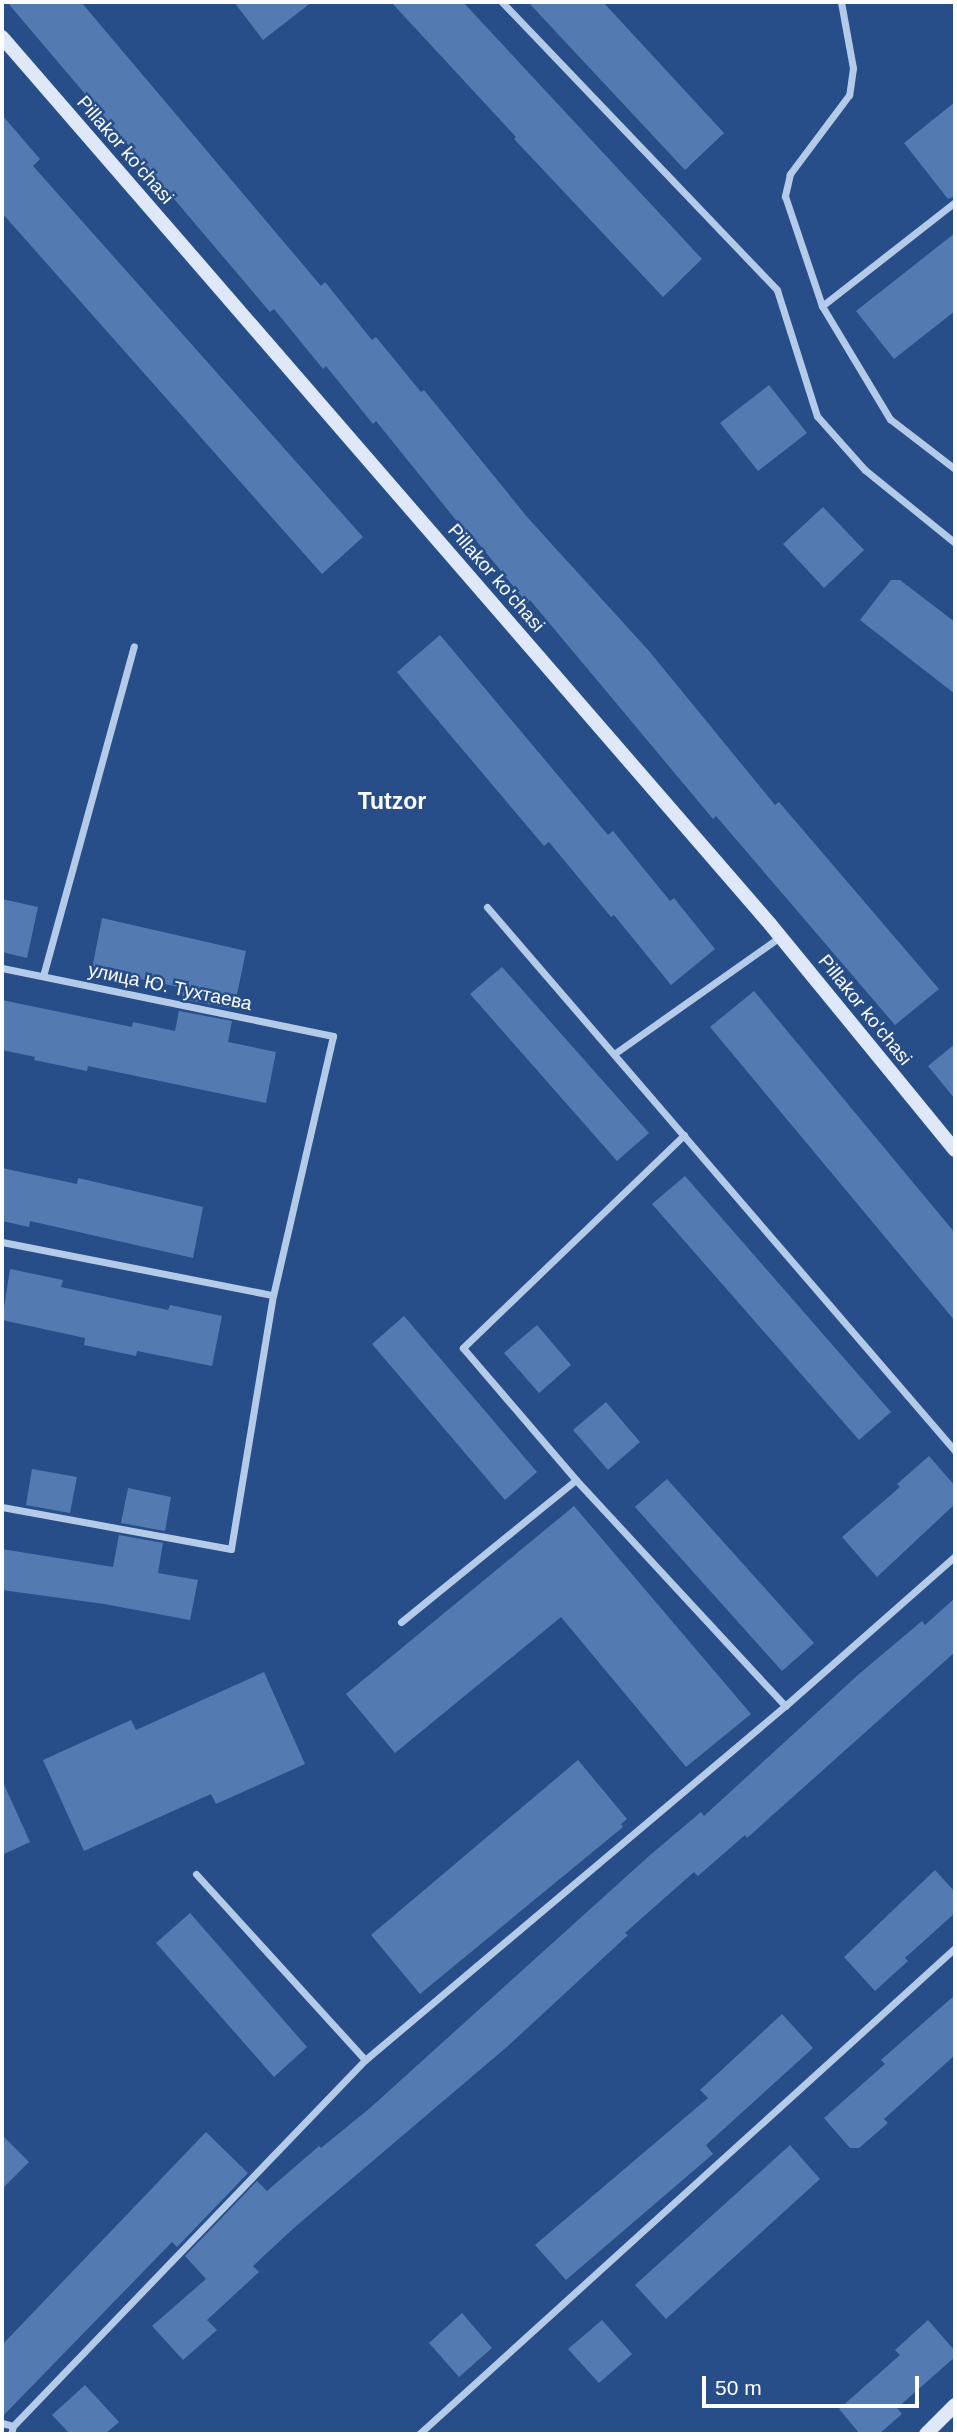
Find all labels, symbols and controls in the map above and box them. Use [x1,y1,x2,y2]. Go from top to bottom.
street label: Pillakor ko'chasi [72,91,178,209]
street label: Pillakor ko'chasi [443,519,549,637]
district label: Tutzor [358,787,426,815]
street label: Pillakor ko'chasi [813,950,917,1070]
street label: улица Ю. Тухтаева [86,959,254,1015]
scale bar [705,2362,922,2406]
text: 50 m [715,2376,762,2399]

